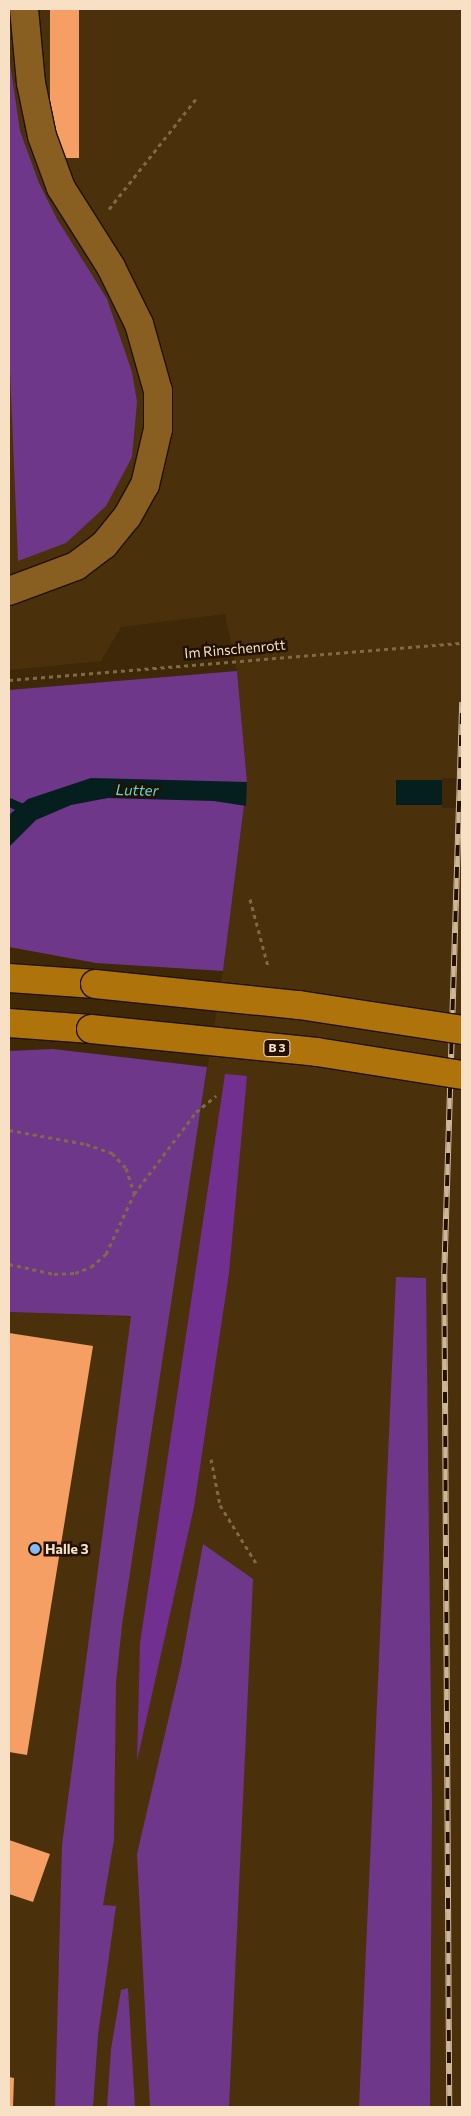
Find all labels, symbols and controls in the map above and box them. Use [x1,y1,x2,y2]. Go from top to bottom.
street label: Im Rinschenrott [184,636,286,662]
water label: Lutter [115,781,159,799]
road number: B 3 [263,1038,291,1058]
place label: Halle 3 [45,1541,89,1557]
marker: Halle 3 [29,1543,41,1555]

